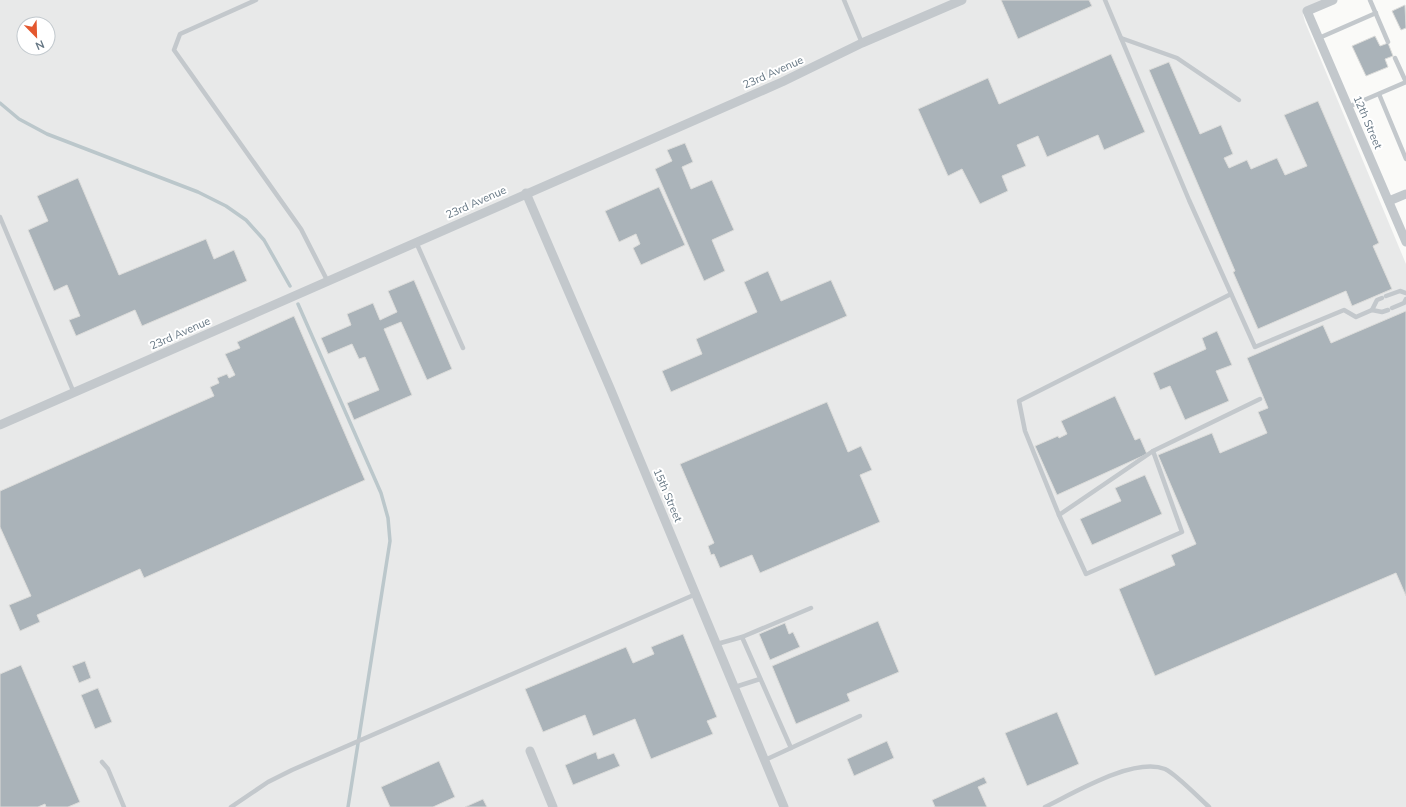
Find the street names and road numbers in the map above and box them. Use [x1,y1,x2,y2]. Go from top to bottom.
street label: 23rd Avenue [740,52,806,92]
street label: 12th Street [1350,93,1386,151]
street label: 23rd Avenue [443,182,509,222]
street label: 23rd Avenue [147,313,213,353]
street label: 15th Street [650,466,686,524]

